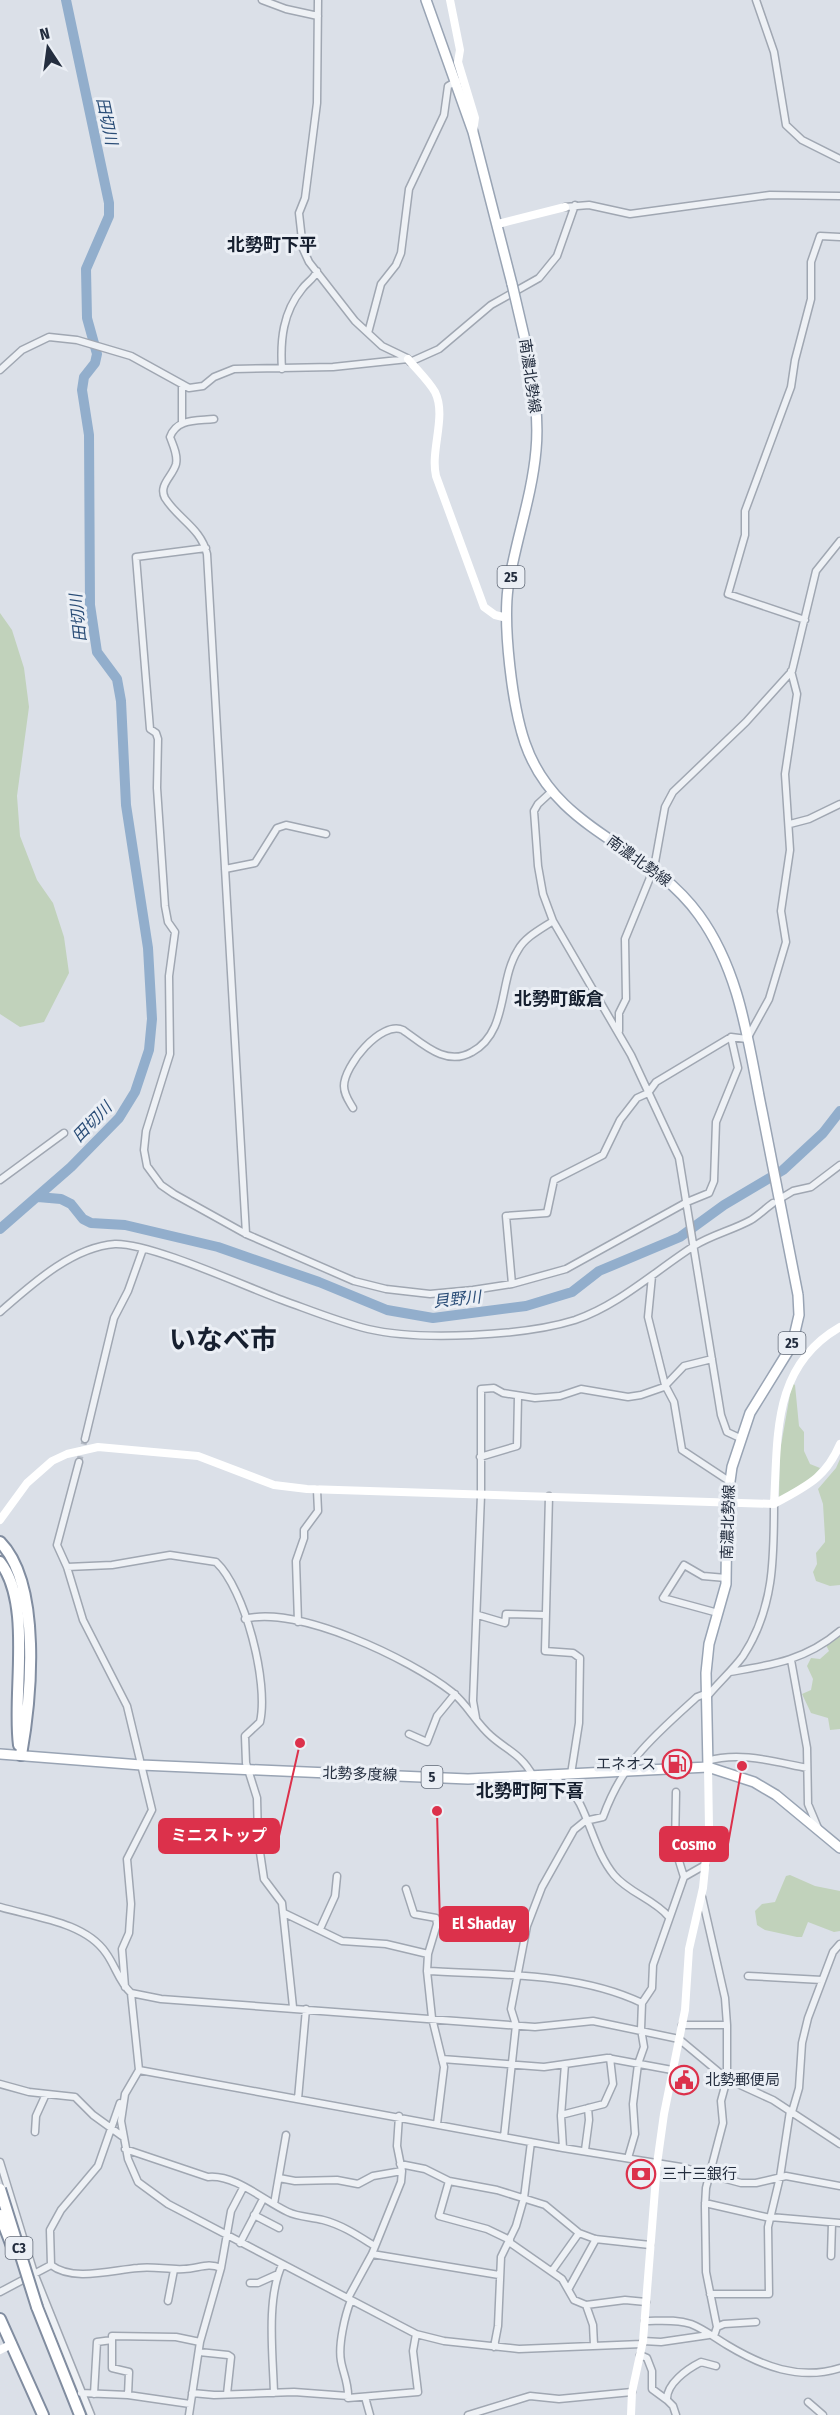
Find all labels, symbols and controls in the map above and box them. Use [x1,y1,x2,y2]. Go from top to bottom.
north arrow [18,18,78,78]
text: N [38,24,52,44]
water label: 田切川 [93,96,122,148]
district label: 北勢町下平 [227,234,317,256]
street label: 南濃北勢線 [516,338,544,414]
road number: 25 [498,566,524,588]
water label: 田切川 [66,591,90,643]
street label: 南濃北勢線 [603,832,675,890]
district label: 北勢町飯倉 [514,988,604,1010]
water label: 田切川 [68,1097,117,1146]
water label: 貝野川 [432,1287,484,1311]
district label: いなべ市 [169,1324,277,1356]
road number: 25 [778,1332,806,1354]
street label: 南濃北勢線 [718,1484,738,1560]
fuel station icon: エネオス [661,1748,693,1780]
place label: エネオス [596,1755,656,1773]
street label: 北勢多度線 [322,1764,398,1784]
road number: 5 [422,1766,442,1788]
district label: 北勢町阿下喜 [476,1780,584,1802]
callout: ミニストップ [159,1819,279,1853]
text: ミニストップ [171,1826,267,1845]
callout: Cosmo [660,1827,728,1861]
text: Cosmo [672,1835,717,1854]
callout: El Shaday [440,1907,528,1941]
text: El Shaday [452,1914,516,1933]
public building icon: 北勢郵便局 [668,2064,700,2096]
place label: 北勢郵便局 [705,2071,780,2089]
bank icon: 三十三銀行 [625,2158,657,2190]
place label: 三十三銀行 [662,2165,737,2183]
road number: C3 [5,2237,32,2259]

